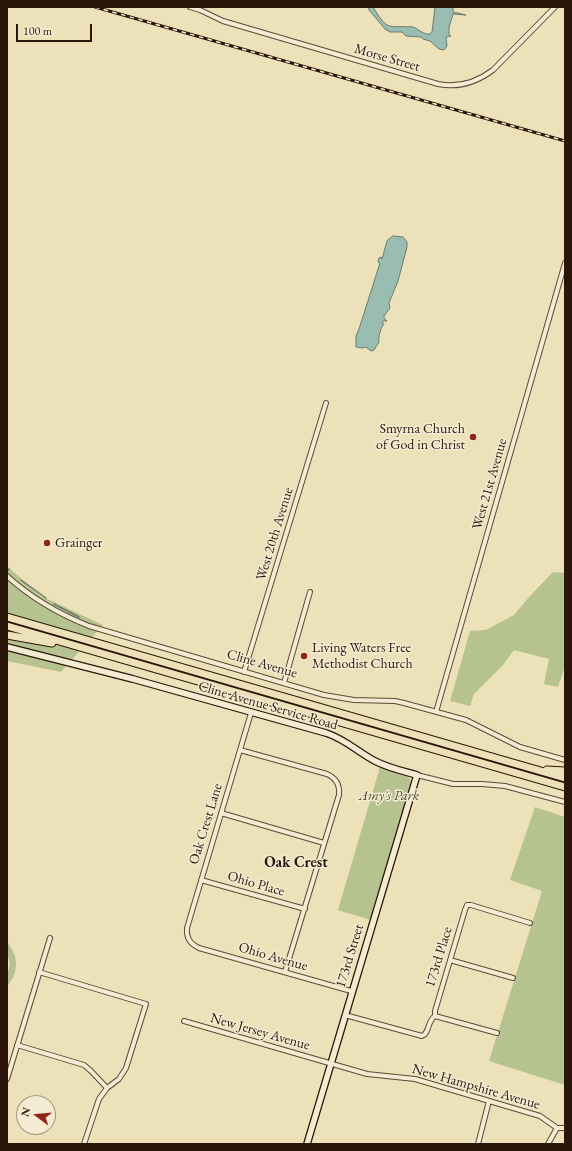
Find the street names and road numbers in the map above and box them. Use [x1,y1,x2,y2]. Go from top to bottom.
street label: Morse Street [352,41,422,75]
street label: West 21st Avenue [469,437,511,531]
street label: West 20th Avenue [253,485,297,583]
street label: Cline Avenue [225,646,299,682]
street label: Cline Avenue Service Road [196,678,340,734]
street label: Oak Crest Lane [186,781,226,867]
street label: Ohio Place [226,868,286,900]
street label: 173rd Street [332,922,368,990]
street label: 173rd Place [422,925,456,989]
street label: Ohio Avenue [236,939,310,975]
street label: New Jersey Avenue [208,1010,312,1054]
street label: New Hampshire Avenue [410,1061,542,1113]

